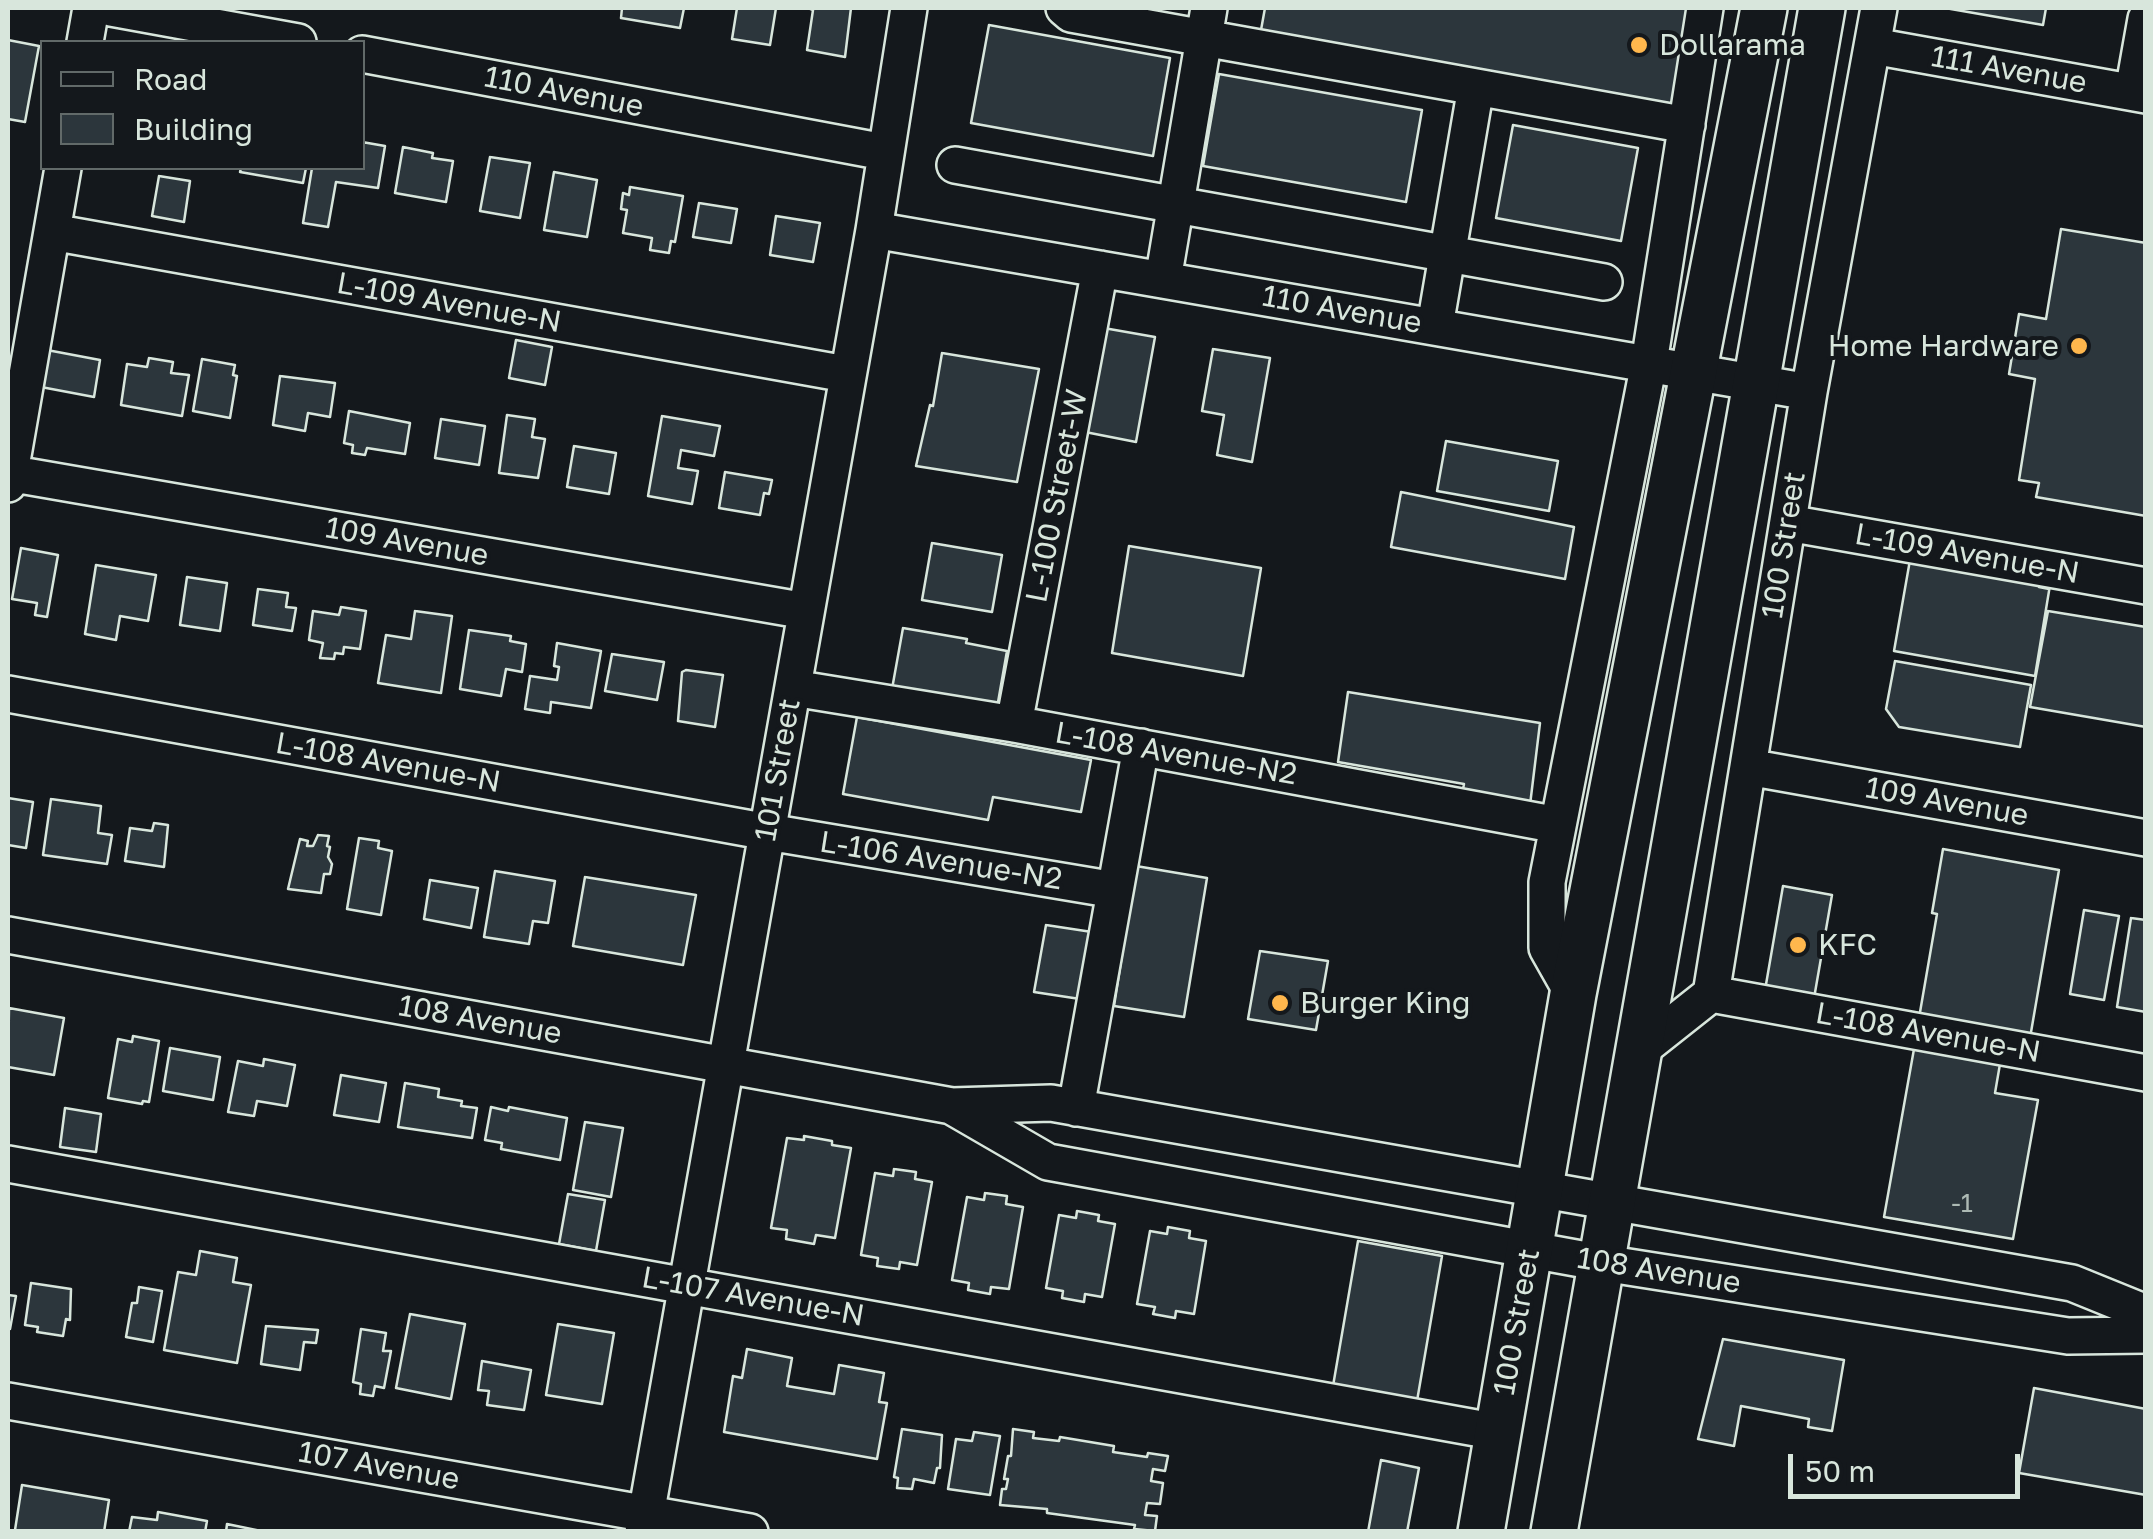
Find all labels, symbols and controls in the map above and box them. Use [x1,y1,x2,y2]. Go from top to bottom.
place label: Dollarama [1659,27,1806,63]
marker: Dollarama [1628,34,1650,56]
street label: 111 Avenue [1929,39,2089,101]
legend [40,40,365,170]
street label: 110 Avenue [481,59,647,125]
text: Road [134,61,208,97]
text: Building [134,111,253,147]
street label: L-109 Avenue-N [334,266,564,340]
street label: 110 Avenue [1260,278,1424,342]
place label: Home Hardware [1828,328,2059,364]
marker: Home Hardware [2068,335,2090,357]
street label: L-100 Street-W [1019,386,1095,606]
street label: 100 Street [1755,469,1813,621]
street label: 109 Avenue [323,510,491,574]
street label: L-109 Avenue-N [1852,517,2082,591]
street label: 101 Street [748,696,808,844]
street label: L-108 Avenue-N2 [1052,715,1300,793]
street label: L-108 Avenue-N [273,726,503,800]
street label: 109 Avenue [1863,770,2031,834]
street label: L-106 Avenue-N2 [817,824,1065,898]
place label: KFC [1818,927,1877,963]
marker: KFC [1787,934,1809,956]
place label: Burger King [1300,985,1470,1021]
street label: 108 Avenue [396,988,564,1052]
marker: Burger King [1269,992,1291,1014]
street label: L-108 Avenue-N [1813,996,2043,1070]
house number: -1 [1951,1189,1973,1219]
street label: 108 Avenue [1575,1240,1743,1302]
street label: 100 Street [1486,1246,1548,1398]
street label: L-107 Avenue-N [639,1260,867,1334]
street label: 107 Avenue [296,1434,462,1498]
scale bar [1793,1434,2026,1496]
text: 50 m [1805,1453,1875,1489]

